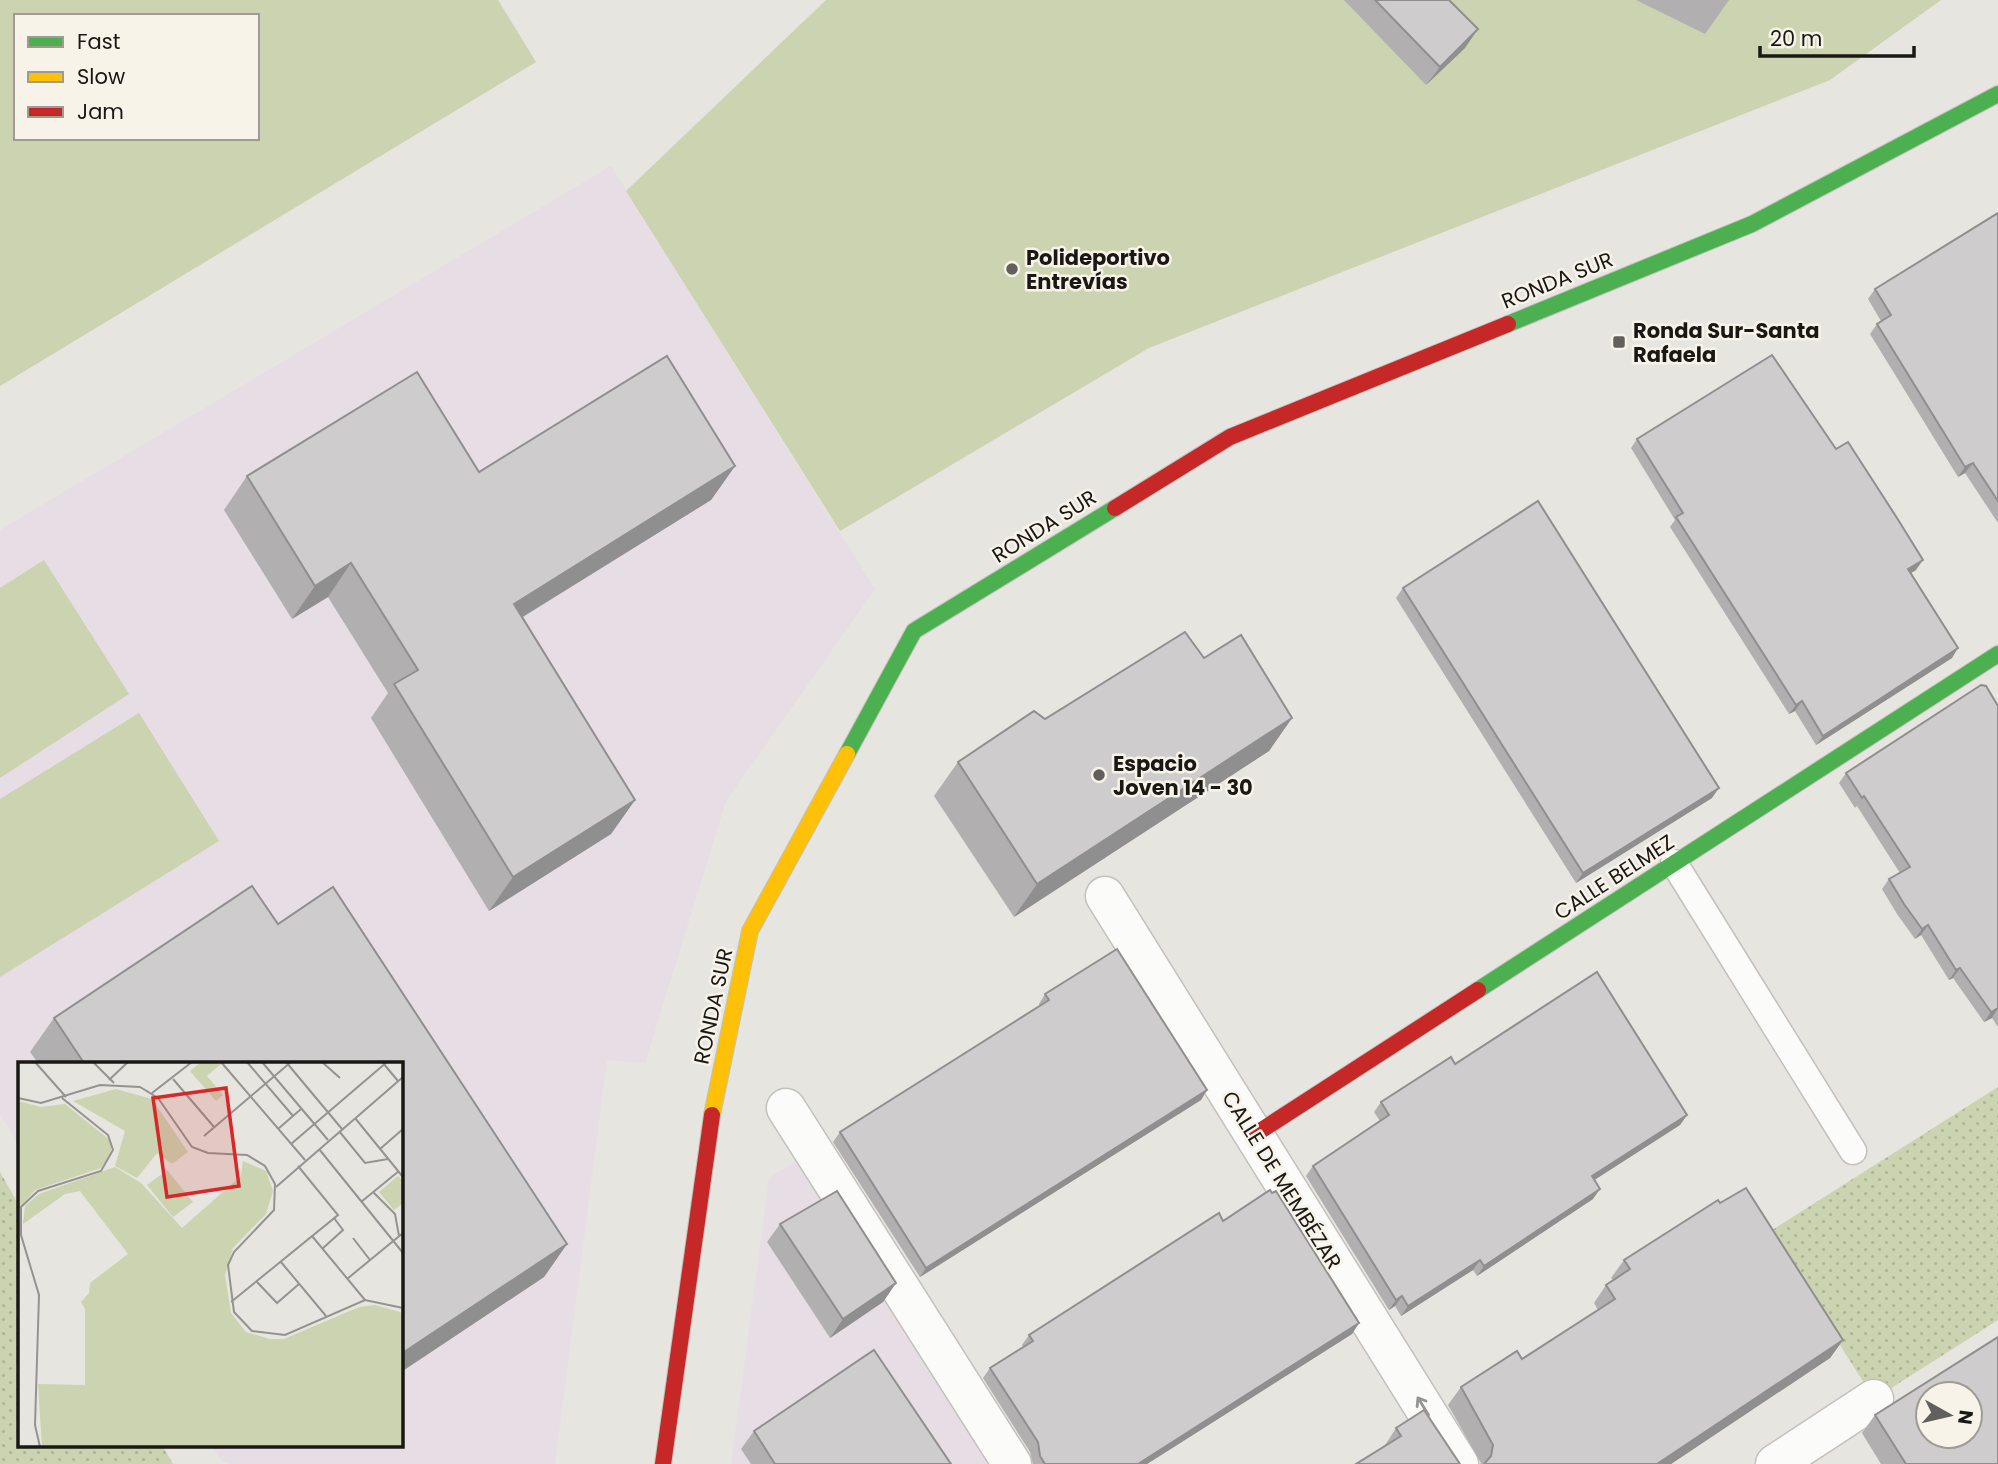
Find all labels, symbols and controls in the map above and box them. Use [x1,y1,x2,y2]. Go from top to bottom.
legend [14,14,259,140]
scale bar [1760,14,1914,58]
text: 20 m [1770,24,1823,53]
text: Fast [77,27,120,56]
text: Slow [77,62,125,91]
text: Jam [77,97,124,126]
place label: Polideportivo Entrevías [1026,243,1170,296]
street label: RONDA SUR [1497,244,1617,316]
marker: Polideportivo Entrevías [1004,261,1020,277]
place label: Ronda Sur-Santa Rafaela [1633,316,1820,369]
marker: Ronda Sur-Santa Rafaela [1611,334,1627,350]
street label: RONDA SUR [986,482,1102,570]
place label: Espacio Joven 14 - 30 [1113,749,1253,802]
marker: Espacio Joven 14 - 30 [1091,767,1107,783]
street label: CALLE BELMEZ [1548,827,1680,927]
street label: RONDA SUR [687,945,739,1067]
inset map [18,1062,402,1446]
street label: CALLE DE MEMBÉZAR [1215,1085,1349,1275]
north arrow [1914,1380,1984,1450]
one-way arrow [1416,1397,1431,1416]
text: N [1951,1408,1980,1426]

